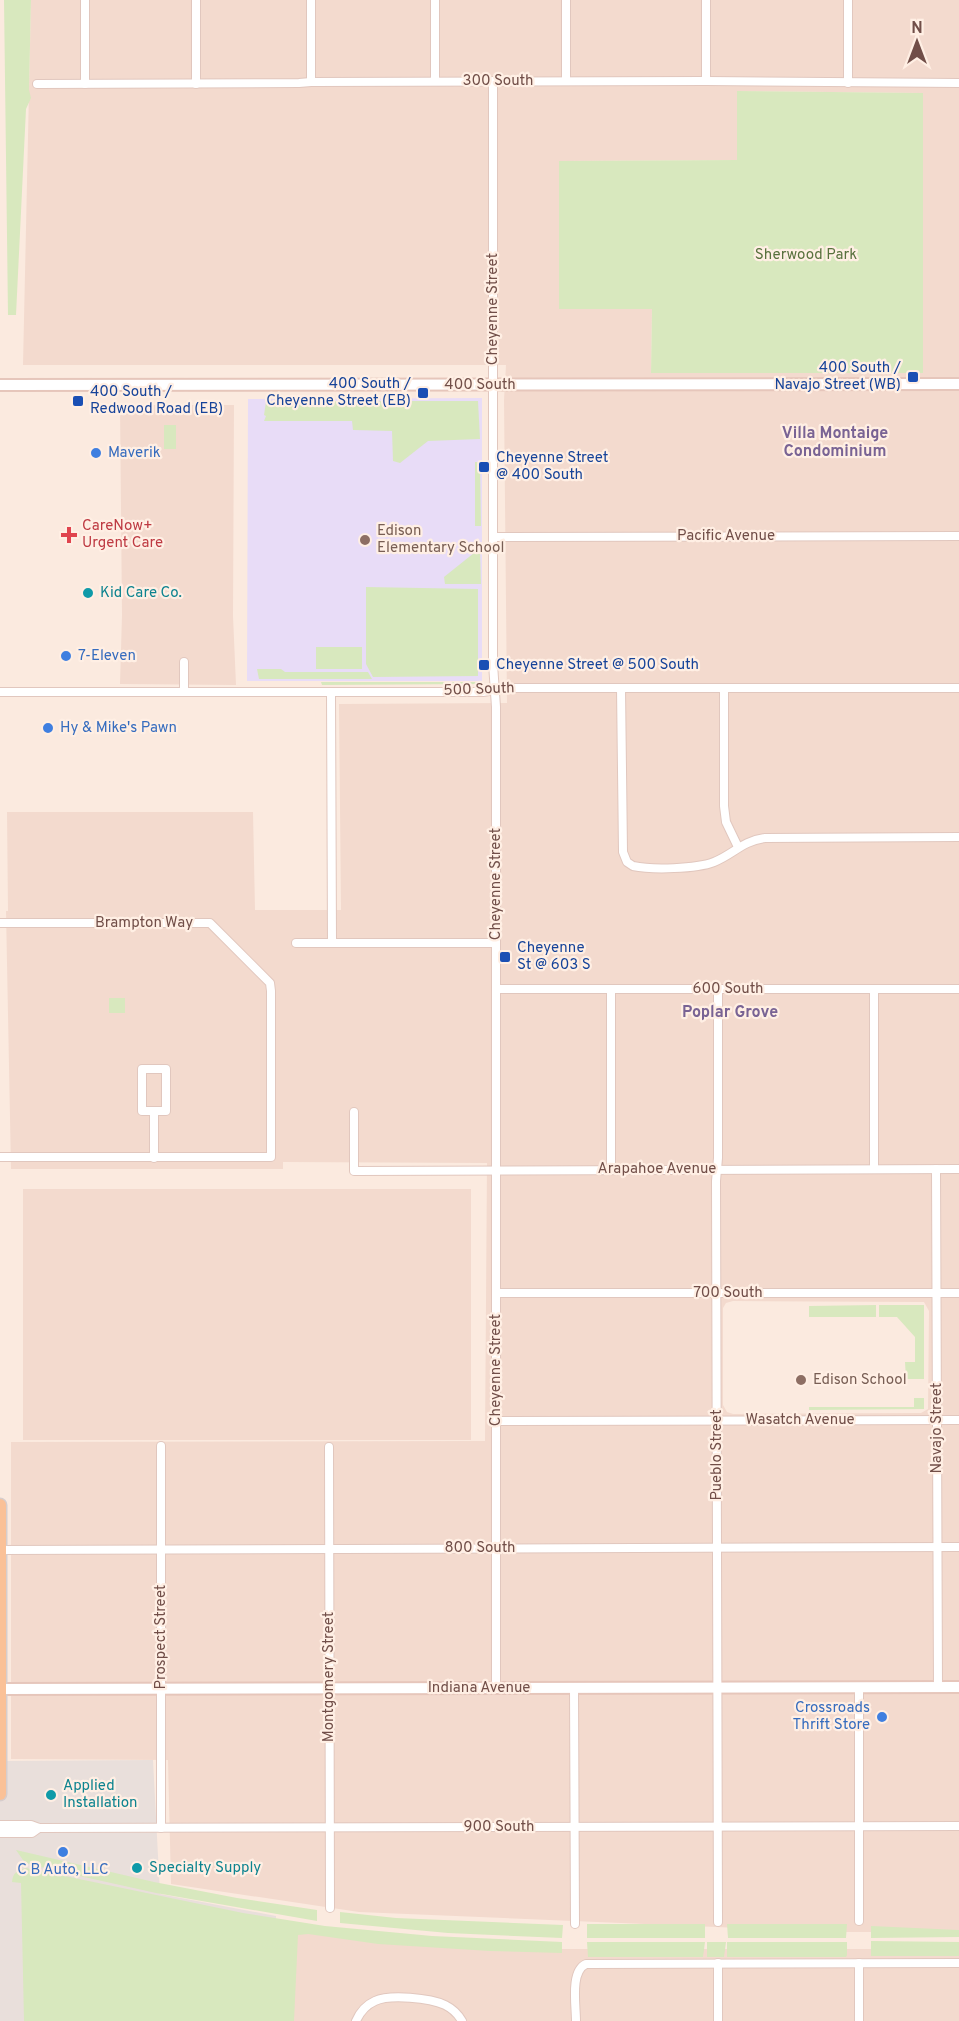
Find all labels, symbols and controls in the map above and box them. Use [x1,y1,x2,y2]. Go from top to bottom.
north arrow [887,12,947,72]
text: N [911,19,923,39]
street label: 300 South [463,72,533,91]
park label: Sherwood Park [755,246,857,265]
street label: Cheyenne Street [484,253,503,365]
place label: 400 South / Navajo Street (WB) [775,359,902,395]
marker: 400 South / Navajo Street (WB) [906,370,920,384]
place label: 400 South / Cheyenne Street (EB) [266,375,412,411]
street label: 400 South [444,376,516,395]
place label: 400 South / Redwood Road (EB) [90,383,223,419]
marker: 400 South / Cheyenne Street (EB) [416,386,430,400]
marker: 400 South / Redwood Road (EB) [71,394,85,408]
district label: Villa Montaige Condominium [782,424,888,462]
place label: Maverik [108,444,161,463]
marker: Maverik [89,446,103,460]
place label: Cheyenne Street @ 400 South [496,449,608,485]
marker: Cheyenne Street @ 400 South [477,460,491,474]
place label: CareNow+ Urgent Care [82,517,163,553]
place label: Edison Elementary School [377,522,504,558]
marker: CareNow+ Urgent Care [60,526,78,544]
street label: Pacific Avenue [677,527,775,546]
marker: Edison Elementary School [358,533,372,547]
place label: Kid Care Co. [100,584,182,603]
marker: Kid Care Co. [81,586,95,600]
place label: 7-Eleven [78,647,136,666]
marker: 7-Eleven [59,649,73,663]
place label: Cheyenne Street @ 500 South [496,656,699,675]
marker: Cheyenne Street @ 500 South [477,658,491,672]
street label: 500 South [443,679,515,701]
place label: Hy & Mike's Pawn [60,719,177,738]
marker: Hy & Mike's Pawn [41,721,55,735]
street label: Cheyenne Street [487,828,506,940]
street label: Brampton Way [95,914,193,933]
place label: Cheyenne St @ 603 S [517,939,591,975]
marker: Cheyenne St @ 603 S [498,950,512,964]
street label: 600 South [693,980,763,999]
district label: Poplar Grove [682,1003,778,1023]
street label: Arapahoe Avenue [598,1160,716,1179]
street label: 700 South [693,1284,763,1303]
street label: Cheyenne Street [487,1314,506,1426]
place label: Edison School [813,1371,907,1390]
marker: Edison School [794,1373,808,1387]
street label: Navajo Street [928,1383,947,1473]
street label: Pueblo Street [708,1409,727,1501]
street label: Wasatch Avenue [745,1411,855,1430]
street label: 800 South [444,1539,516,1558]
street label: Prospect Street [152,1584,171,1690]
street label: Montgomery Street [320,1612,339,1742]
street label: Indiana Avenue [428,1679,530,1698]
place label: Crossroads Thrift Store [793,1699,870,1735]
marker: Crossroads Thrift Store [875,1710,889,1724]
place label: Applied Installation [63,1777,137,1813]
marker: Applied Installation [44,1788,58,1802]
street label: 900 South [464,1818,534,1837]
marker: C B Auto, LLC [56,1845,70,1859]
place label: Specialty Supply [149,1859,261,1878]
place label: C B Auto, LLC [17,1861,109,1880]
marker: Specialty Supply [130,1861,144,1875]

